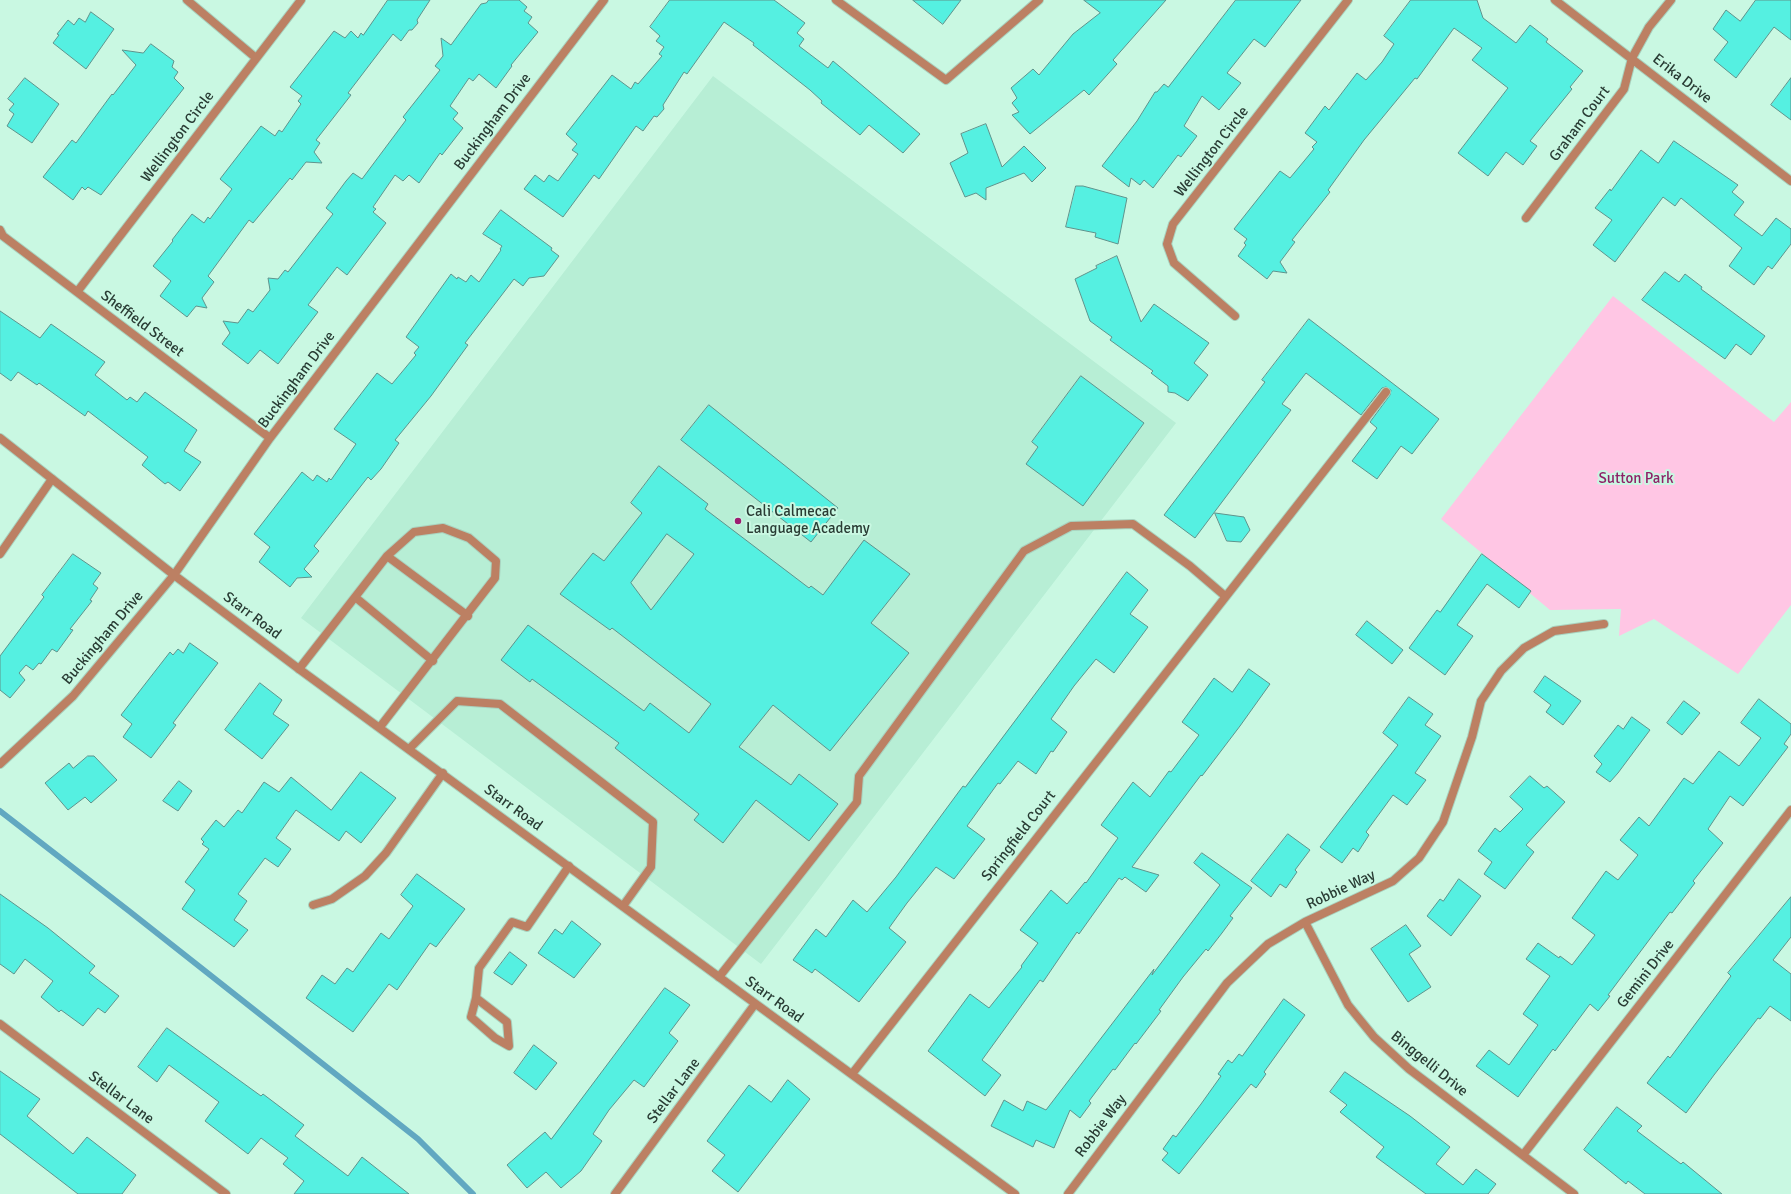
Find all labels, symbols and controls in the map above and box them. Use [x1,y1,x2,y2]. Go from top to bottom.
street label: Erika Drive [1649,50,1715,108]
street label: Buckingham Drive [451,70,535,174]
street label: Graham Court [1546,83,1614,165]
street label: Wellington Circle [138,88,218,186]
street label: Wellington Circle [1171,103,1253,201]
street label: Sheffield Street [97,287,187,361]
street label: Buckingham Drive [255,328,339,432]
park label: Sutton Park [1598,470,1674,488]
place label: Cali Calmecac Language Academy [746,503,870,538]
marker: Cali Calmecac Language Academy [733,516,743,526]
street label: Buckingham Drive [59,588,147,688]
street label: Starr Road [220,588,284,644]
street label: Starr Road [480,781,546,835]
street label: Springfield Court [978,787,1060,885]
street label: Robbie Way [1304,866,1378,914]
street label: Gemini Drive [1614,936,1678,1012]
street label: Starr Road [741,973,807,1027]
street label: Binggelli Drive [1387,1027,1471,1101]
street label: Stellar Lane [644,1055,704,1127]
street label: Stellar Lane [85,1068,157,1128]
street label: Robbie Way [1072,1091,1130,1161]

